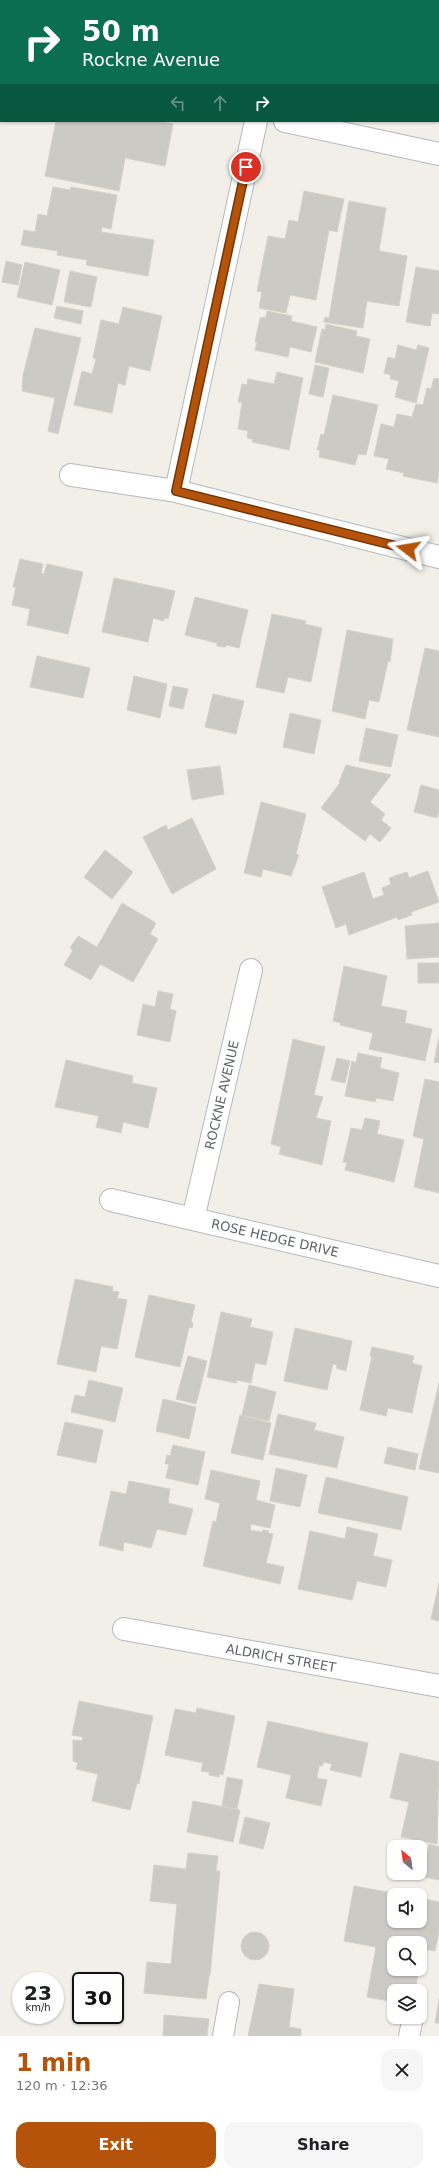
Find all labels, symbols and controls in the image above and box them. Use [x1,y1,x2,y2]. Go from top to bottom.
text: 50 m [82,15,160,48]
icon: right [16,16,68,68]
text: Rockne Avenue [82,49,220,70]
icon: left [167,92,189,114]
icon: ahead [209,92,231,114]
icon: right [251,92,273,114]
pin [229,150,263,184]
icon: arrive [235,156,257,178]
position arrow [387,528,429,570]
street label: ROCKNE AVENUE [202,1039,242,1151]
street label: ROSE HEDGE DRIVE [210,1216,340,1260]
street label: ALDRICH STREET [225,1641,337,1675]
north arrow [387,1840,427,1880]
map controls [387,1840,427,2024]
button: sound [387,1888,427,1928]
button: search [387,1936,427,1976]
speed limit sign: 30 [72,1972,124,2024]
text: 23 [24,1981,52,2005]
button: layers [387,1984,427,2024]
text: km/h [25,2002,51,2013]
text: 1 min [16,2049,91,2077]
button: close [381,2049,423,2091]
text: 120 m · 12:36 [16,2078,107,2093]
button: Exit [16,2122,216,2168]
button: Share [224,2122,423,2168]

